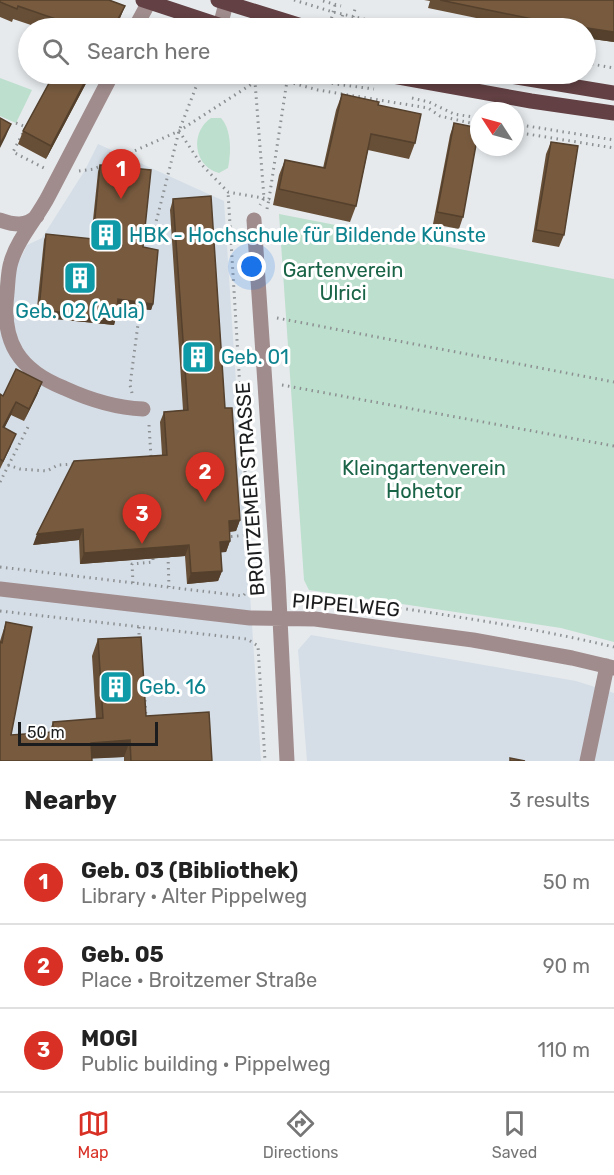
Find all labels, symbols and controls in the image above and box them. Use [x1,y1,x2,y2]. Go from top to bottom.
search box [18,18,596,84]
icon: search [39,35,72,68]
text: Search here [87,38,210,65]
north arrow [470,102,524,156]
pin: 1 [102,150,140,199]
building icon: HBK - Hochschule für Bildende Künste [88,217,124,253]
place label: HBK - Hochschule für Bildende Künste [129,223,486,247]
your location [237,252,266,281]
park label: Gartenverein Ulrici [283,258,403,305]
building icon: Geb. 02 (Aula) [62,260,98,296]
place label: Geb. 02 (Aula) [15,299,145,323]
building icon: Geb. 01 [180,339,216,375]
place label: Geb. 01 [221,345,289,369]
street label: BROITZEMER STRASSE [231,381,269,597]
pin: 2 [186,452,224,502]
park label: Kleingartenverein Hohetor [342,456,506,503]
pin: 3 [122,494,162,544]
street label: PIPPELWEG [291,588,401,622]
building icon: Geb. 16 [98,669,134,705]
place label: Geb. 16 [139,675,206,699]
scale bar [18,719,158,746]
text: 50 m [27,723,65,742]
text: Nearby [24,785,117,816]
text: 3 results [509,788,590,812]
text: Geb. 03 (Bibliothek) [81,857,298,884]
text: 1 [39,870,48,894]
text: 50 m [543,870,590,894]
text: Library · Alter Pippelweg [81,884,307,908]
text: Geb. 05 [81,941,164,968]
text: 2 [37,954,50,978]
text: 90 m [543,954,590,978]
text: Place · Broitzemer Straße [81,968,317,992]
text: MOGI [81,1025,138,1052]
text: 3 [37,1038,50,1062]
text: 110 m [538,1038,590,1062]
text: Public building · Pippelweg [81,1052,331,1076]
tab: Map [77,1107,110,1162]
tab: Directions [263,1107,339,1162]
tab: Saved [492,1107,537,1162]

